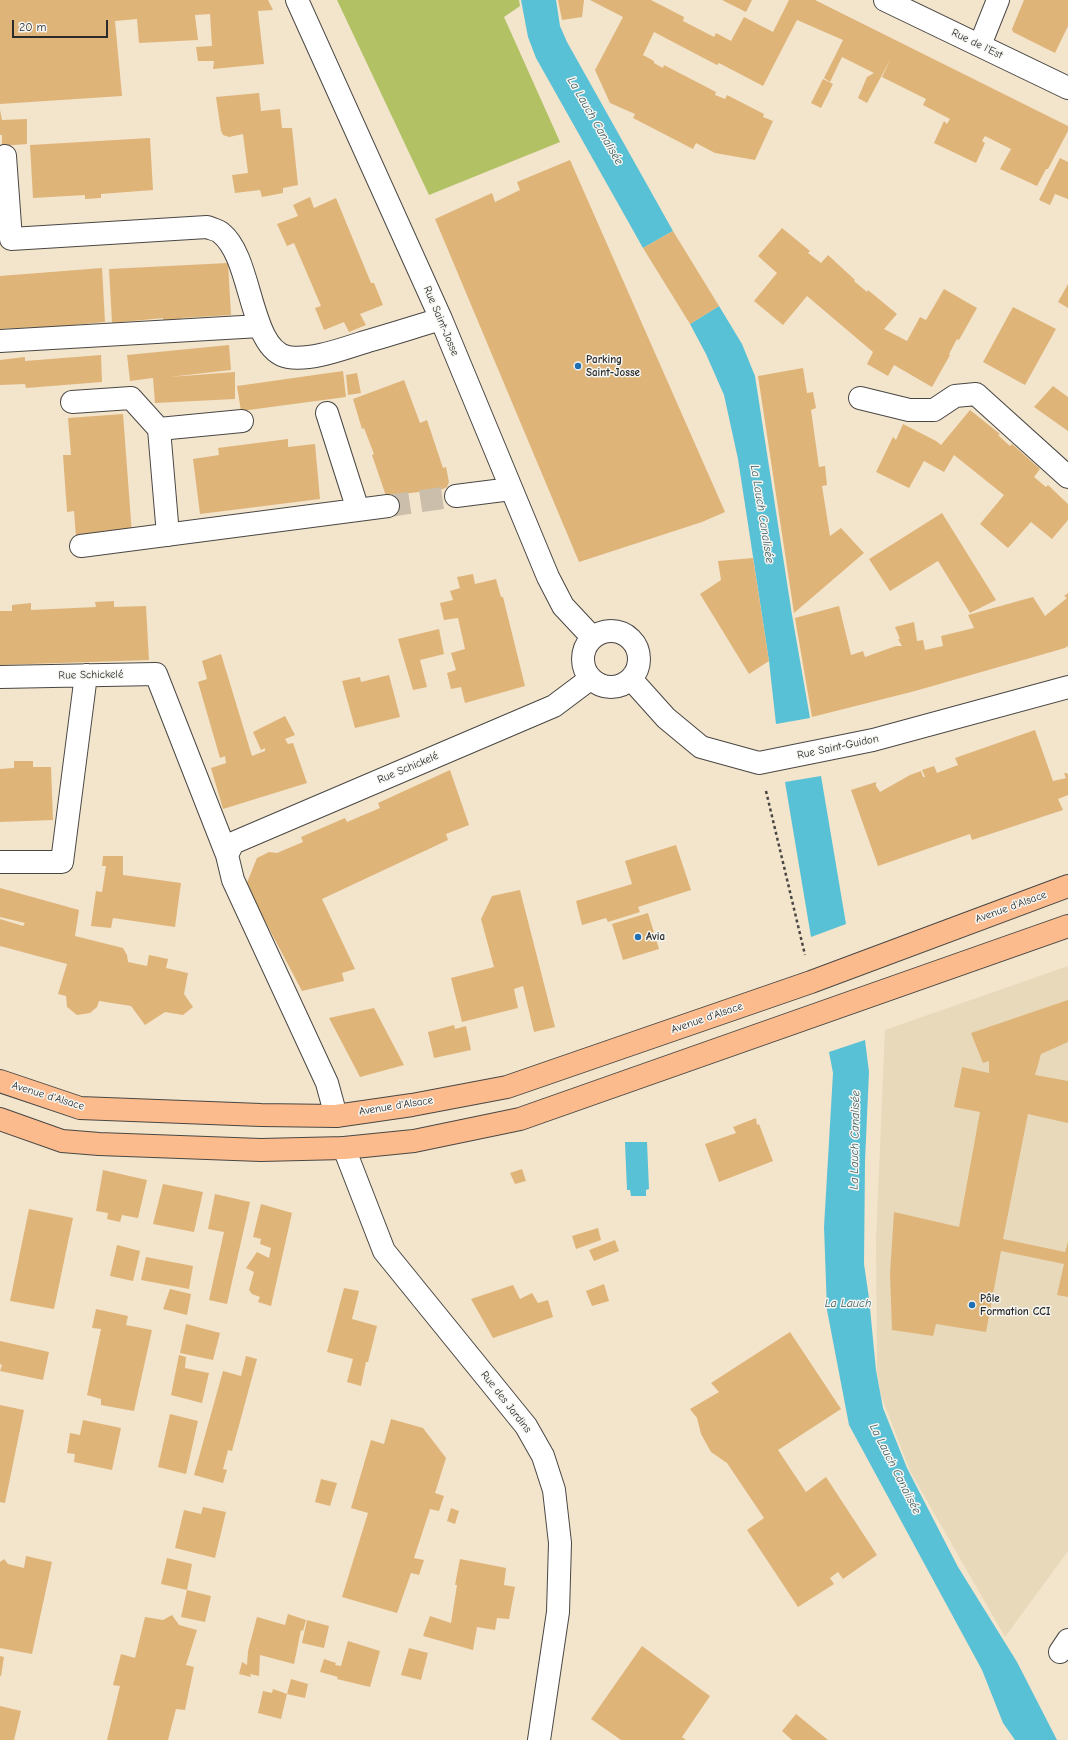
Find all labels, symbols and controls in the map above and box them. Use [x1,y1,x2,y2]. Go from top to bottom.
scale bar [14,12,110,38]
text: 20 m [19,20,47,34]
street label: Rue de l'Est [949,26,1005,62]
water label: La Lauch Canalisée [564,74,626,168]
street label: Rue Saint-Josse [420,284,462,358]
place label: Parking Saint-Josse [586,353,640,379]
marker: Parking Saint-Josse [573,361,583,371]
water label: La Lauch Canalisée [747,464,777,564]
street label: Rue Schickelé [58,668,124,682]
street label: Rue Saint-Guidon [796,732,880,762]
street label: Rue Schickelé [376,749,440,787]
street label: Avenue d'Alsace [974,888,1048,926]
place label: Avia [646,930,665,944]
marker: Avia [633,932,643,942]
street label: Avenue d'Alsace [669,1000,745,1036]
street label: Avenue d'Alsace [10,1079,86,1113]
water label: La Lauch Canalisée [847,1090,863,1190]
street label: Avenue d'Alsace [358,1094,434,1118]
place label: Pôle Formation CCI [980,1292,1050,1318]
water label: La Lauch [825,1297,871,1311]
marker: Pôle Formation CCI [967,1300,977,1310]
street label: Rue des Jardins [478,1369,534,1435]
water label: La Lauch Canalisée [866,1421,924,1517]

